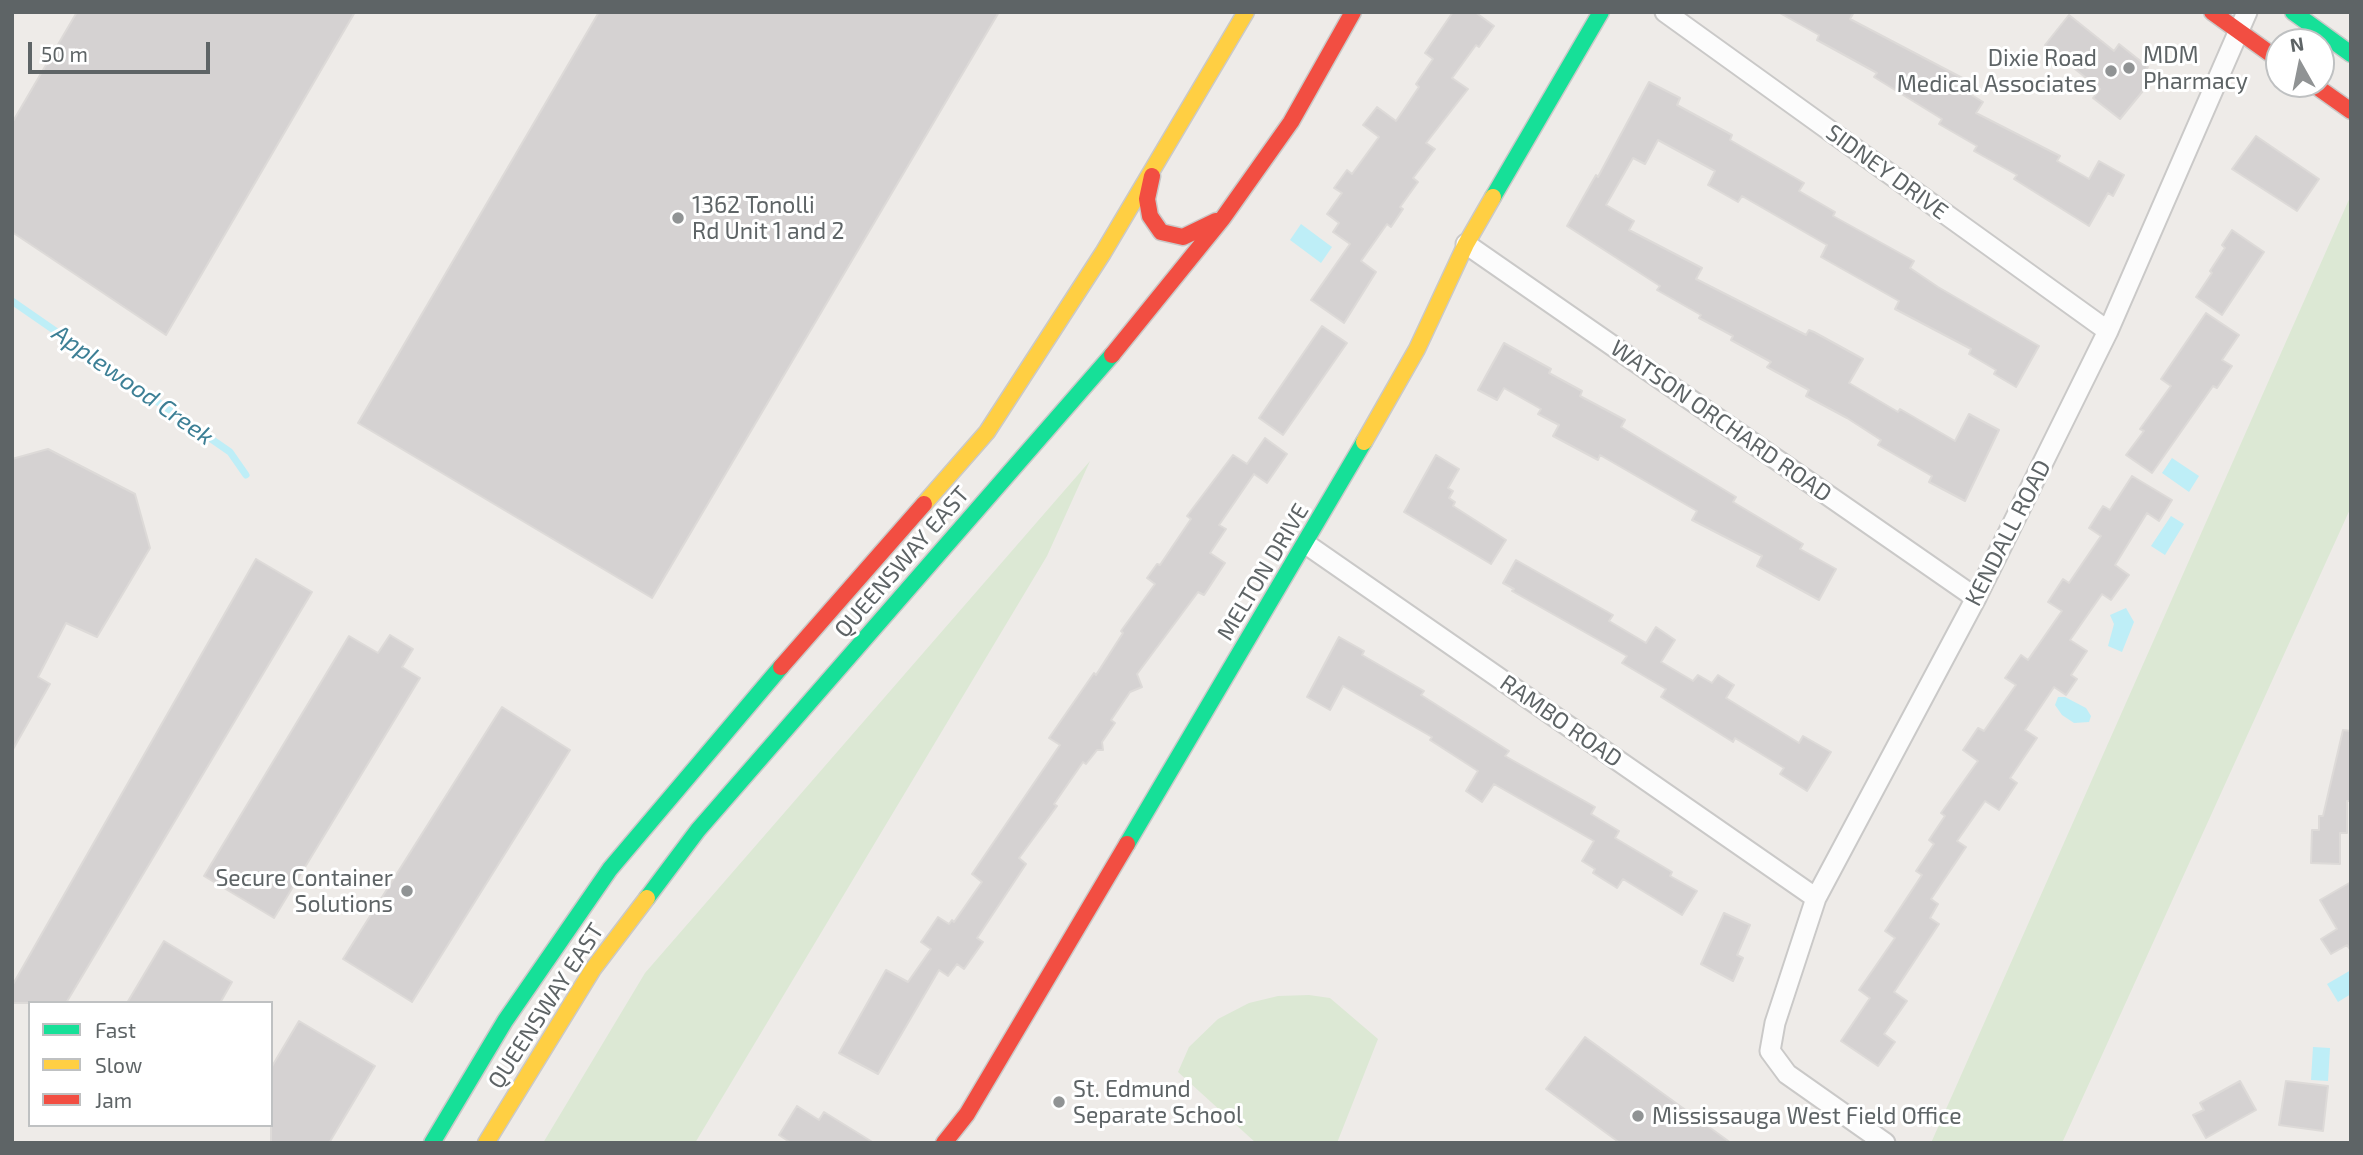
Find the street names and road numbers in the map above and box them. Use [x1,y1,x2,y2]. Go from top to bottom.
street label: SIDNEY DRIVE [1821,119,1953,225]
street label: WATSON ORCHARD ROAD [1605,334,1837,508]
street label: KENDALL ROAD [1959,456,2057,610]
street label: QUEENSWAY EAST [829,481,975,643]
street label: MELTON DRIVE [1211,499,1315,645]
street label: RAMBO ROAD [1495,669,1627,773]
street label: QUEENSWAY EAST [482,918,610,1094]

